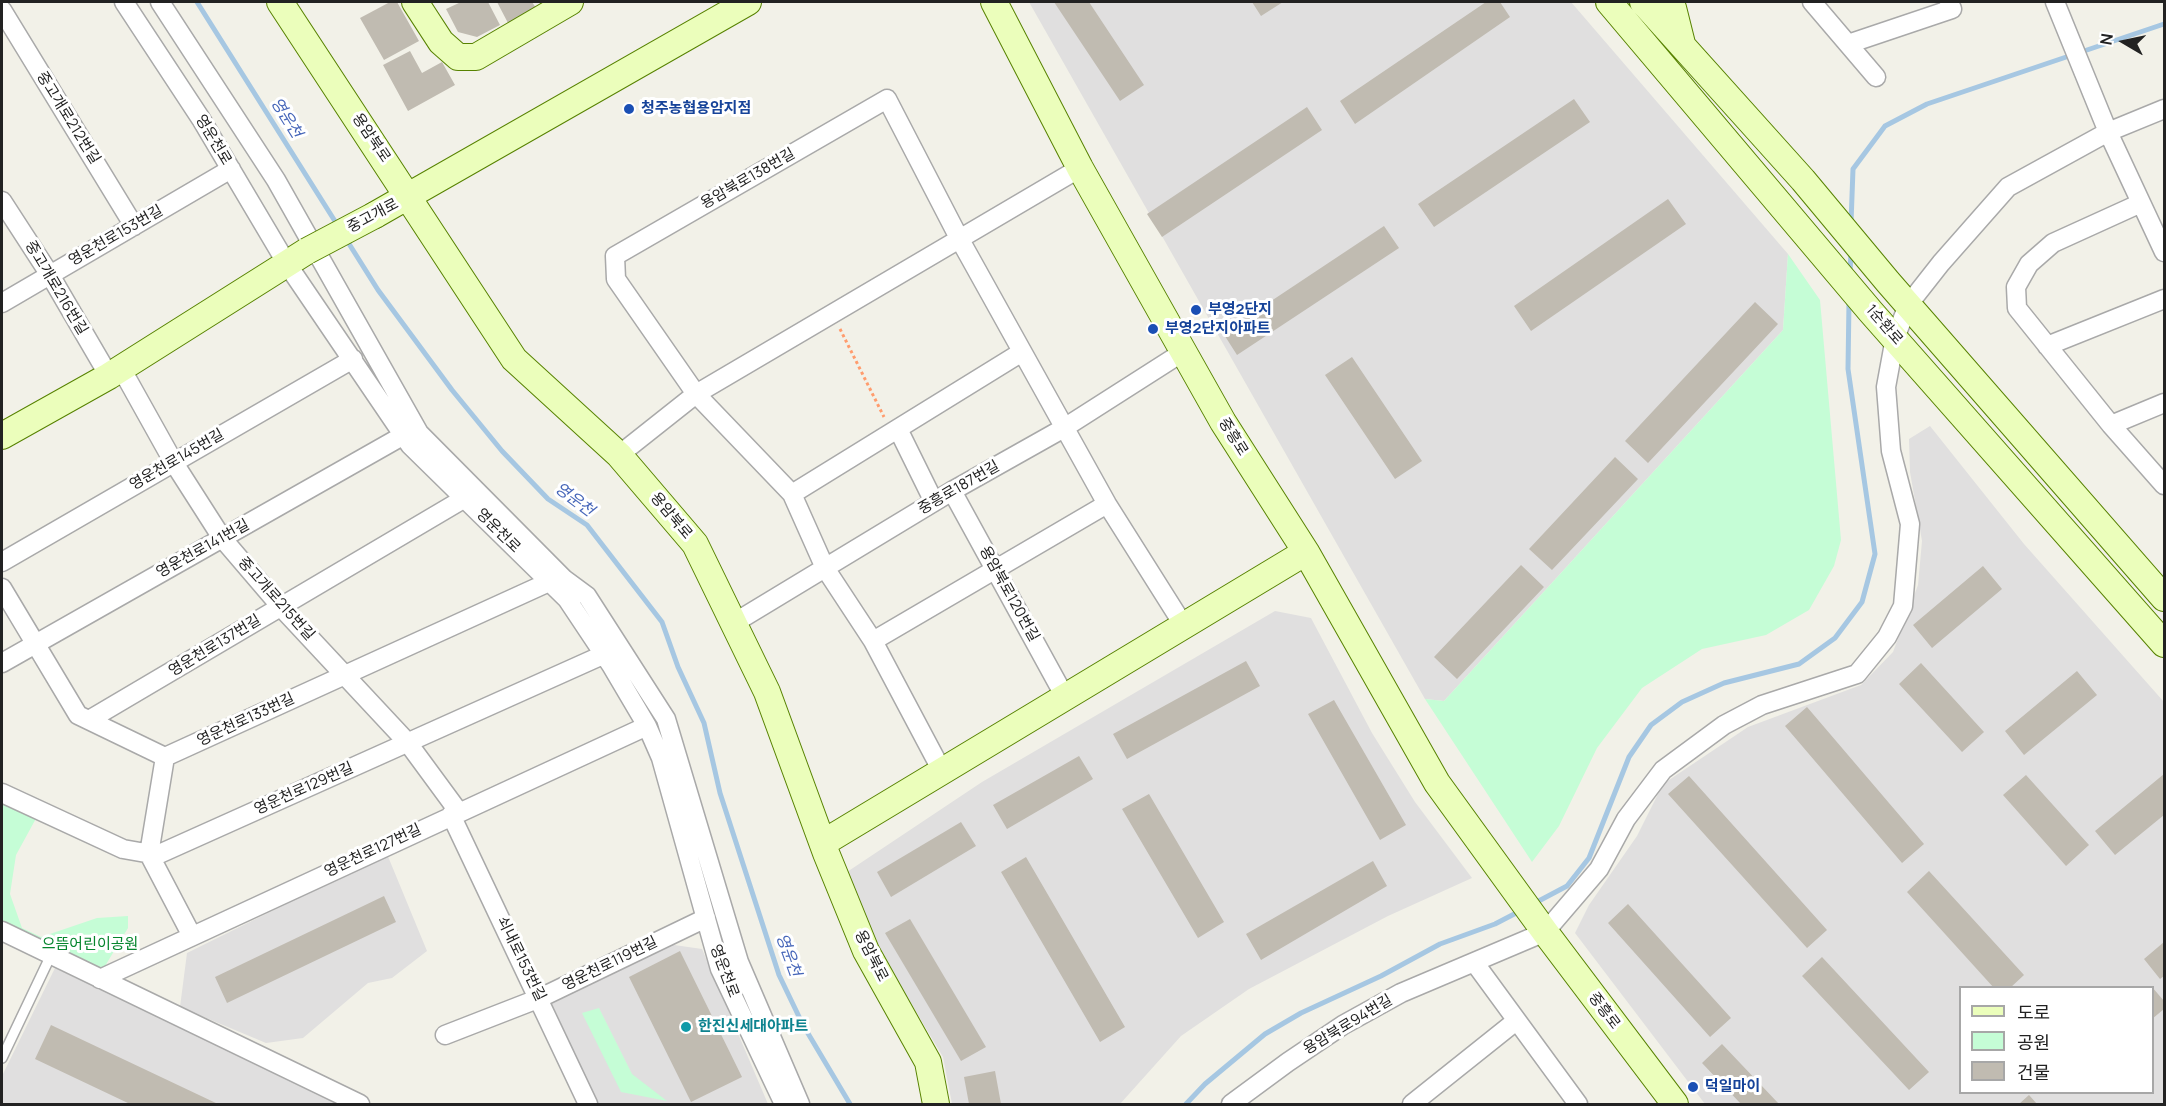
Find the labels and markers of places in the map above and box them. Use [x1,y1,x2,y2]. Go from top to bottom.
place label: 청주농협용암지점 [641,100,751,118]
marker: 청주농협용암지점 [622,102,636,116]
place label: 부영2단지 [1208,301,1272,319]
marker: 부영2단지 [1189,303,1203,317]
place label: 부영2단지아파트 [1165,320,1271,338]
marker: 부영2단지아파트 [1146,322,1160,336]
place label: 한진신세대아파트 [698,1018,808,1036]
marker: 한진신세대아파트 [679,1020,693,1034]
place label: 덕일마이 [1705,1078,1760,1096]
marker: 덕일마이 [1686,1080,1700,1094]

